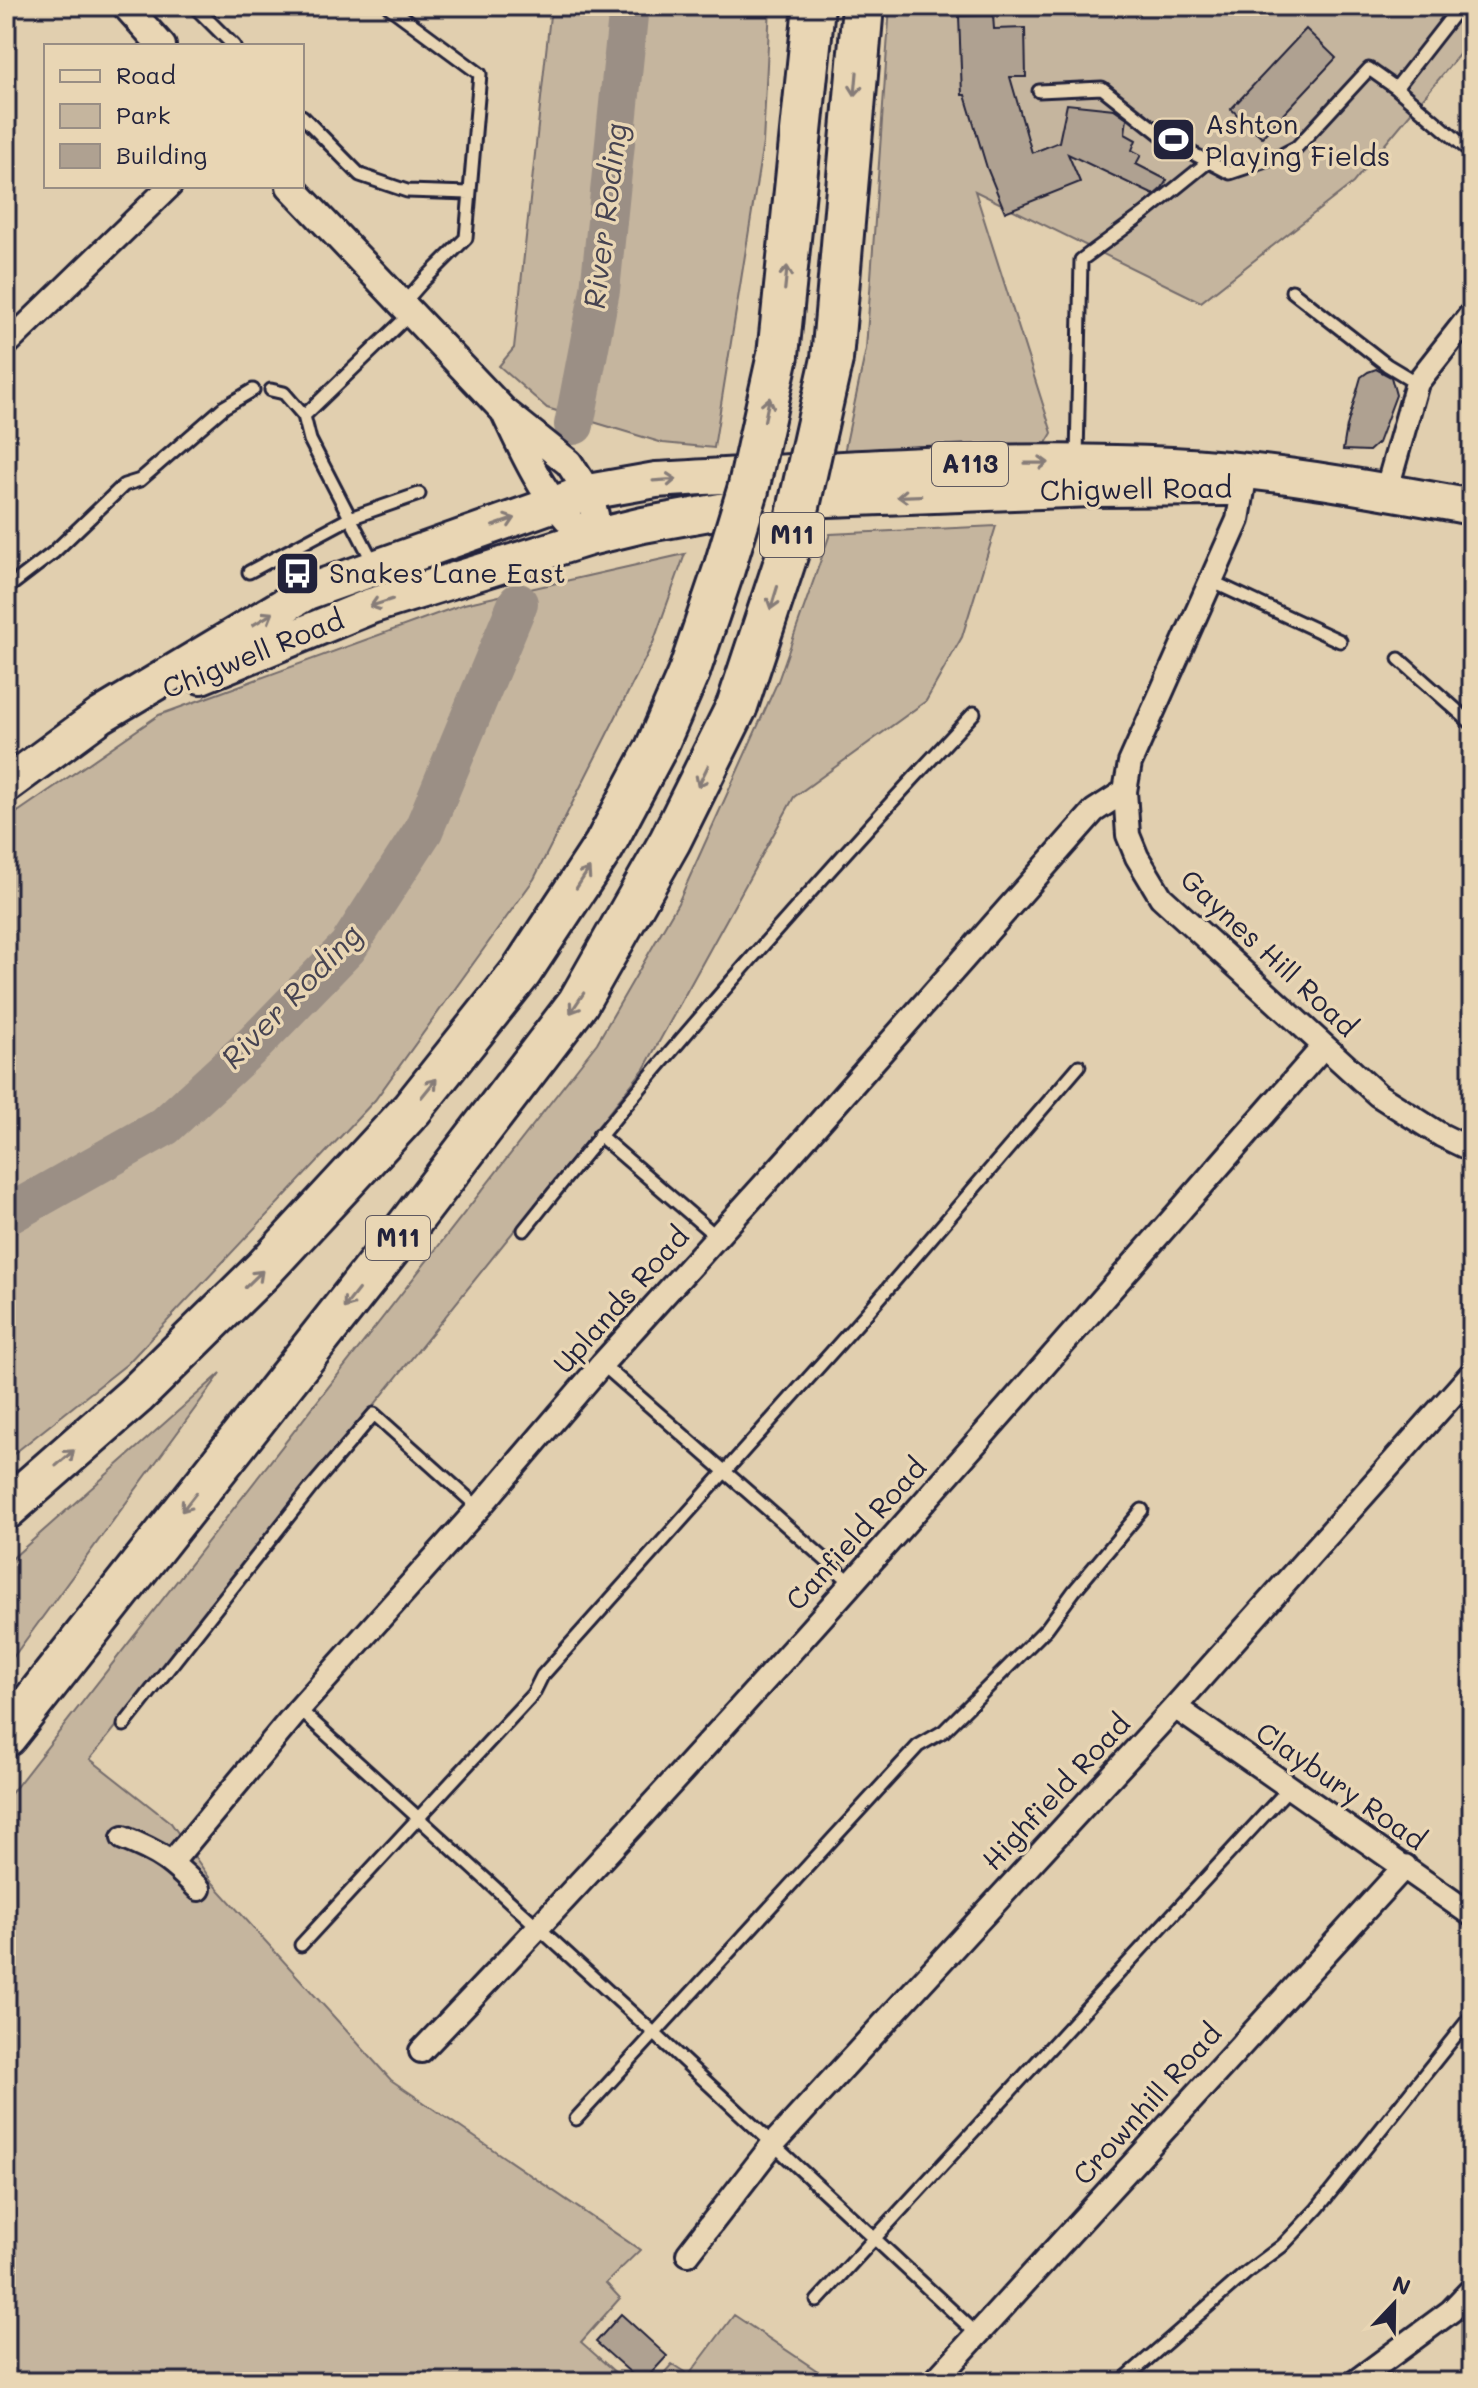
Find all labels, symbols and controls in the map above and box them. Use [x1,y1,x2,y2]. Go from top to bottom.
legend [44,44,304,188]
text: Road [116,59,176,90]
one-way arrow [848,70,863,97]
text: Park [116,99,170,130]
place label: Ashton Playing Fields [1205,105,1390,173]
sports icon: Ashton Playing Fields [1150,116,1198,164]
water label: River Roding [573,121,635,311]
text: Building [116,139,207,170]
one-way arrow [779,265,794,292]
one-way arrow [760,397,775,422]
road number: A113 [932,442,1008,486]
one-way arrow [1023,455,1050,471]
street label: Chigwell Road [1039,468,1232,508]
one-way arrow [651,472,678,487]
one-way arrow [896,488,923,503]
one-way arrow [491,513,516,528]
road number: M11 [760,513,824,557]
bus stop icon: Snakes Lane East [274,549,322,597]
place label: Snakes Lane East [329,554,566,590]
one-way arrow [765,586,780,611]
one-way arrow [369,597,394,611]
street label: Chigwell Road [157,600,349,706]
one-way arrow [251,610,274,626]
one-way arrow [694,764,709,787]
street label: Gaynes Hill Road [1173,861,1366,1044]
one-way arrow [574,868,591,890]
water label: River Roding [211,915,370,1077]
one-way arrow [568,992,585,1014]
one-way arrow [420,1078,438,1099]
road number: M11 [366,1216,430,1260]
street label: Uplands Road [545,1218,696,1380]
one-way arrow [244,1270,264,1289]
one-way arrow [342,1288,360,1309]
one-way arrow [54,1449,74,1467]
street label: Canfield Road [777,1449,933,1617]
one-way arrow [181,1491,198,1512]
street label: Highfield Road [974,1706,1137,1877]
street label: Claybury Road [1249,1713,1434,1857]
street label: Crownhill Road [1064,2015,1228,2192]
north arrow [1354,2264,1434,2344]
text: N [1389,2268,1415,2302]

